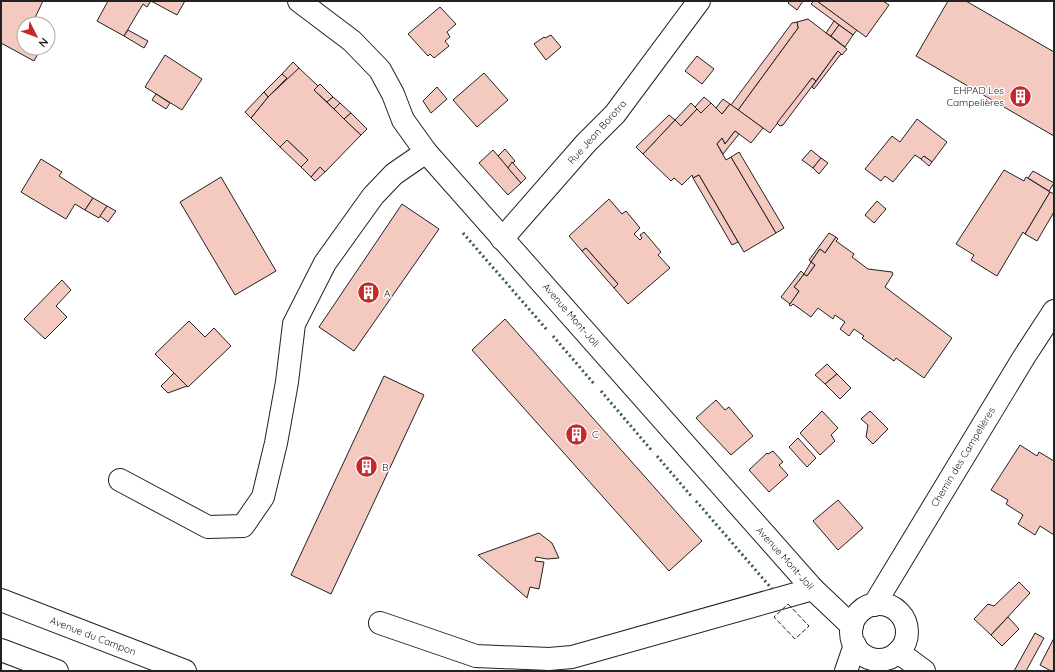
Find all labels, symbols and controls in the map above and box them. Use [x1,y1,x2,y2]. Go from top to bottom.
north arrow [16,16,56,56]
text: N [36,35,51,50]
building icon: EHPAD Les Campelières [1007,83,1033,109]
place label: EHPAD Les Campelières [947,84,1004,109]
street label: Rue Jean Borotra [565,97,629,167]
building icon: A [356,280,382,306]
street label: Avenue Mont-Joli [540,280,602,350]
place label: A [384,287,391,300]
street label: Chemin des Campelières [928,404,998,509]
building icon: C [564,421,590,447]
place label: C [592,428,599,441]
building icon: B [353,454,379,480]
place label: B [382,461,389,474]
street label: Avenue Mont-Joli [753,524,817,592]
street label: Avenue du Campon [48,614,138,658]

